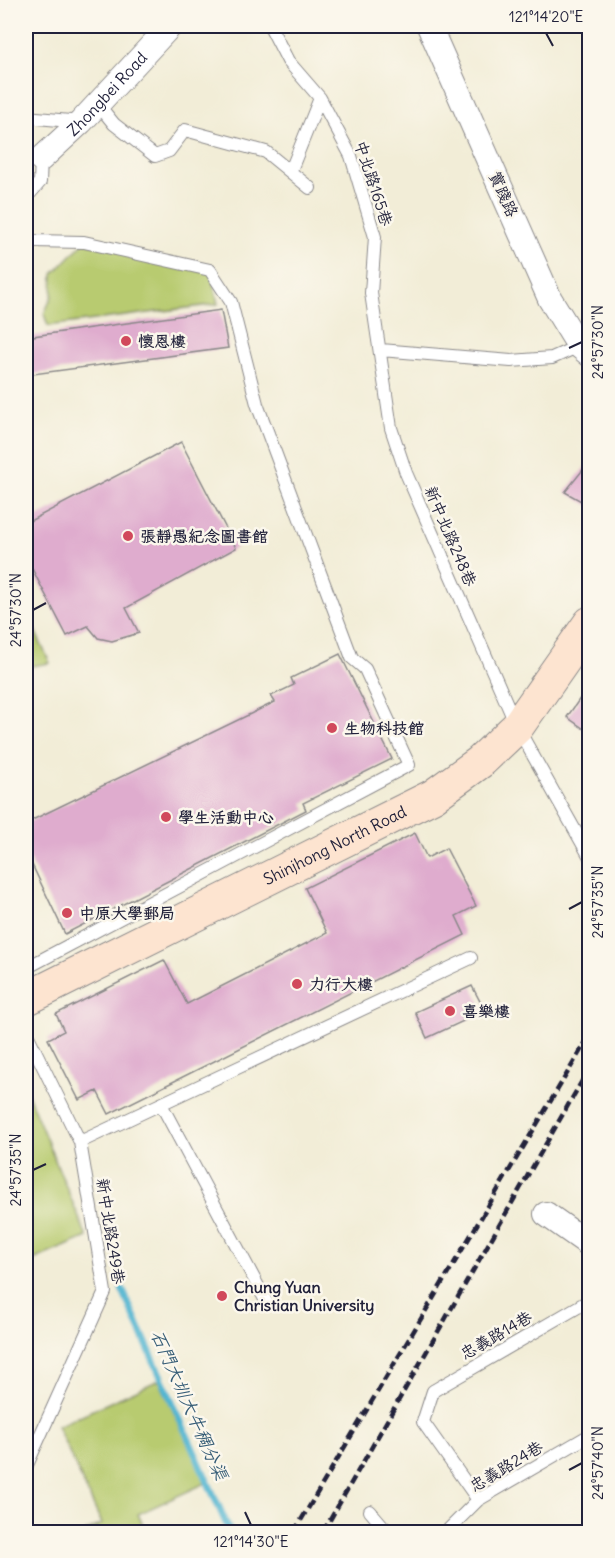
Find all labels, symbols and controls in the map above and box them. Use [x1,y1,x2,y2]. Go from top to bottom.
text: 121°14'20"E [509,7,584,26]
street label: Zhongbei Road [63,47,151,140]
street label: 中北路165巷 [351,138,397,228]
street label: 實踐路 [485,168,523,220]
text: 24°57'30"N [588,305,607,379]
place label: 懷恩樓 [138,331,186,351]
marker: 懷恩樓 [119,334,133,348]
street label: 新中北路248巷 [421,483,481,589]
place label: 張靜愚紀念圖書館 [140,526,268,546]
marker: 張靜愚紀念圖書館 [121,529,135,543]
text: 24°57'30"N [6,573,25,647]
place label: 生物科技館 [344,718,424,738]
marker: 生物科技館 [325,721,339,735]
street label: Shinjhong North Road [260,801,410,889]
place label: 學生活動中心 [178,807,274,827]
marker: 學生活動中心 [159,810,173,824]
text: 24°57'35"N [588,865,607,939]
place label: 中原大學郵局 [79,903,175,923]
marker: 中原大學郵局 [60,906,74,920]
place label: 力行大樓 [309,974,373,994]
marker: 力行大樓 [290,977,304,991]
place label: 喜樂樓 [462,1001,510,1021]
marker: 喜樂樓 [443,1004,457,1018]
text: 24°57'35"N [6,1133,25,1207]
street label: 新中北路249巷 [93,1177,129,1285]
place label: Chung Yuan Christian University [234,1277,374,1316]
marker: Chung Yuan Christian University [215,1289,229,1303]
street label: 忠義路14巷 [457,1306,535,1364]
water label: 石門大圳大牛稠分渠 [146,1326,234,1485]
text: 24°57'40"N [588,1426,607,1500]
street label: 忠義路24巷 [466,1436,546,1496]
text: 121°14'30"E [214,1532,289,1551]

